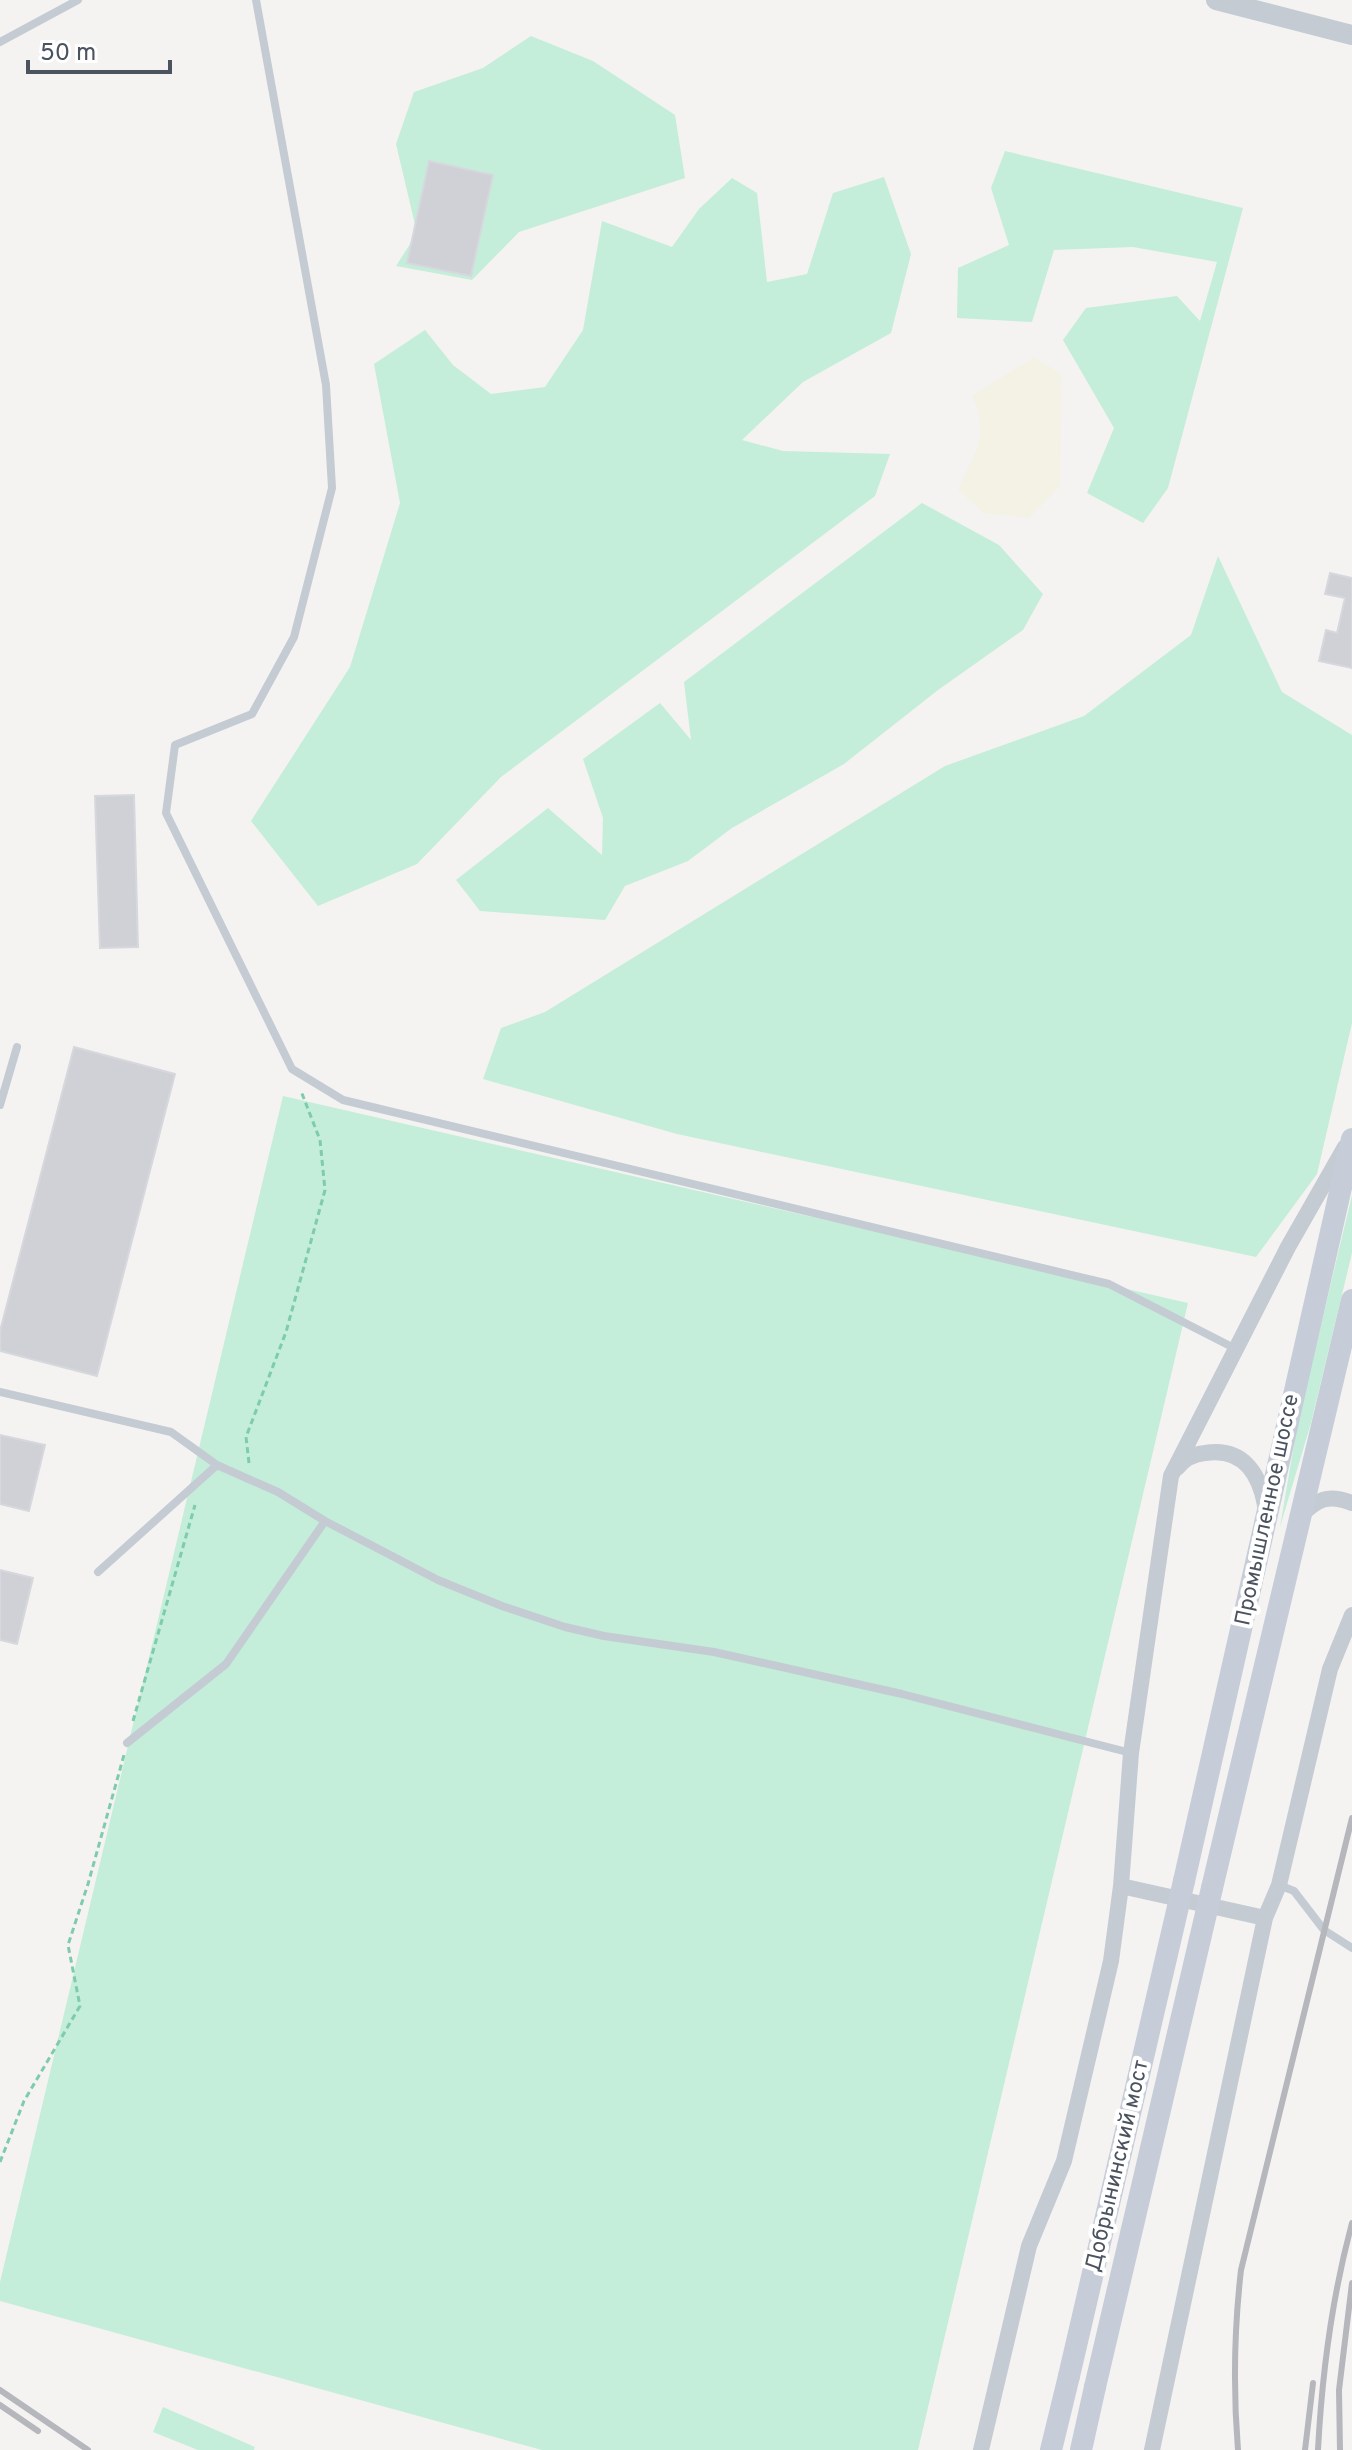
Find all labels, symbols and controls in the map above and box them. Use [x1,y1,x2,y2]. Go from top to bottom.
scale bar [28,24,170,74]
text: 50 m [40,39,96,69]
street label: Промышленное шоссе [1230,1392,1306,1628]
street label: Добрынинский мост [1081,2057,1156,2274]

